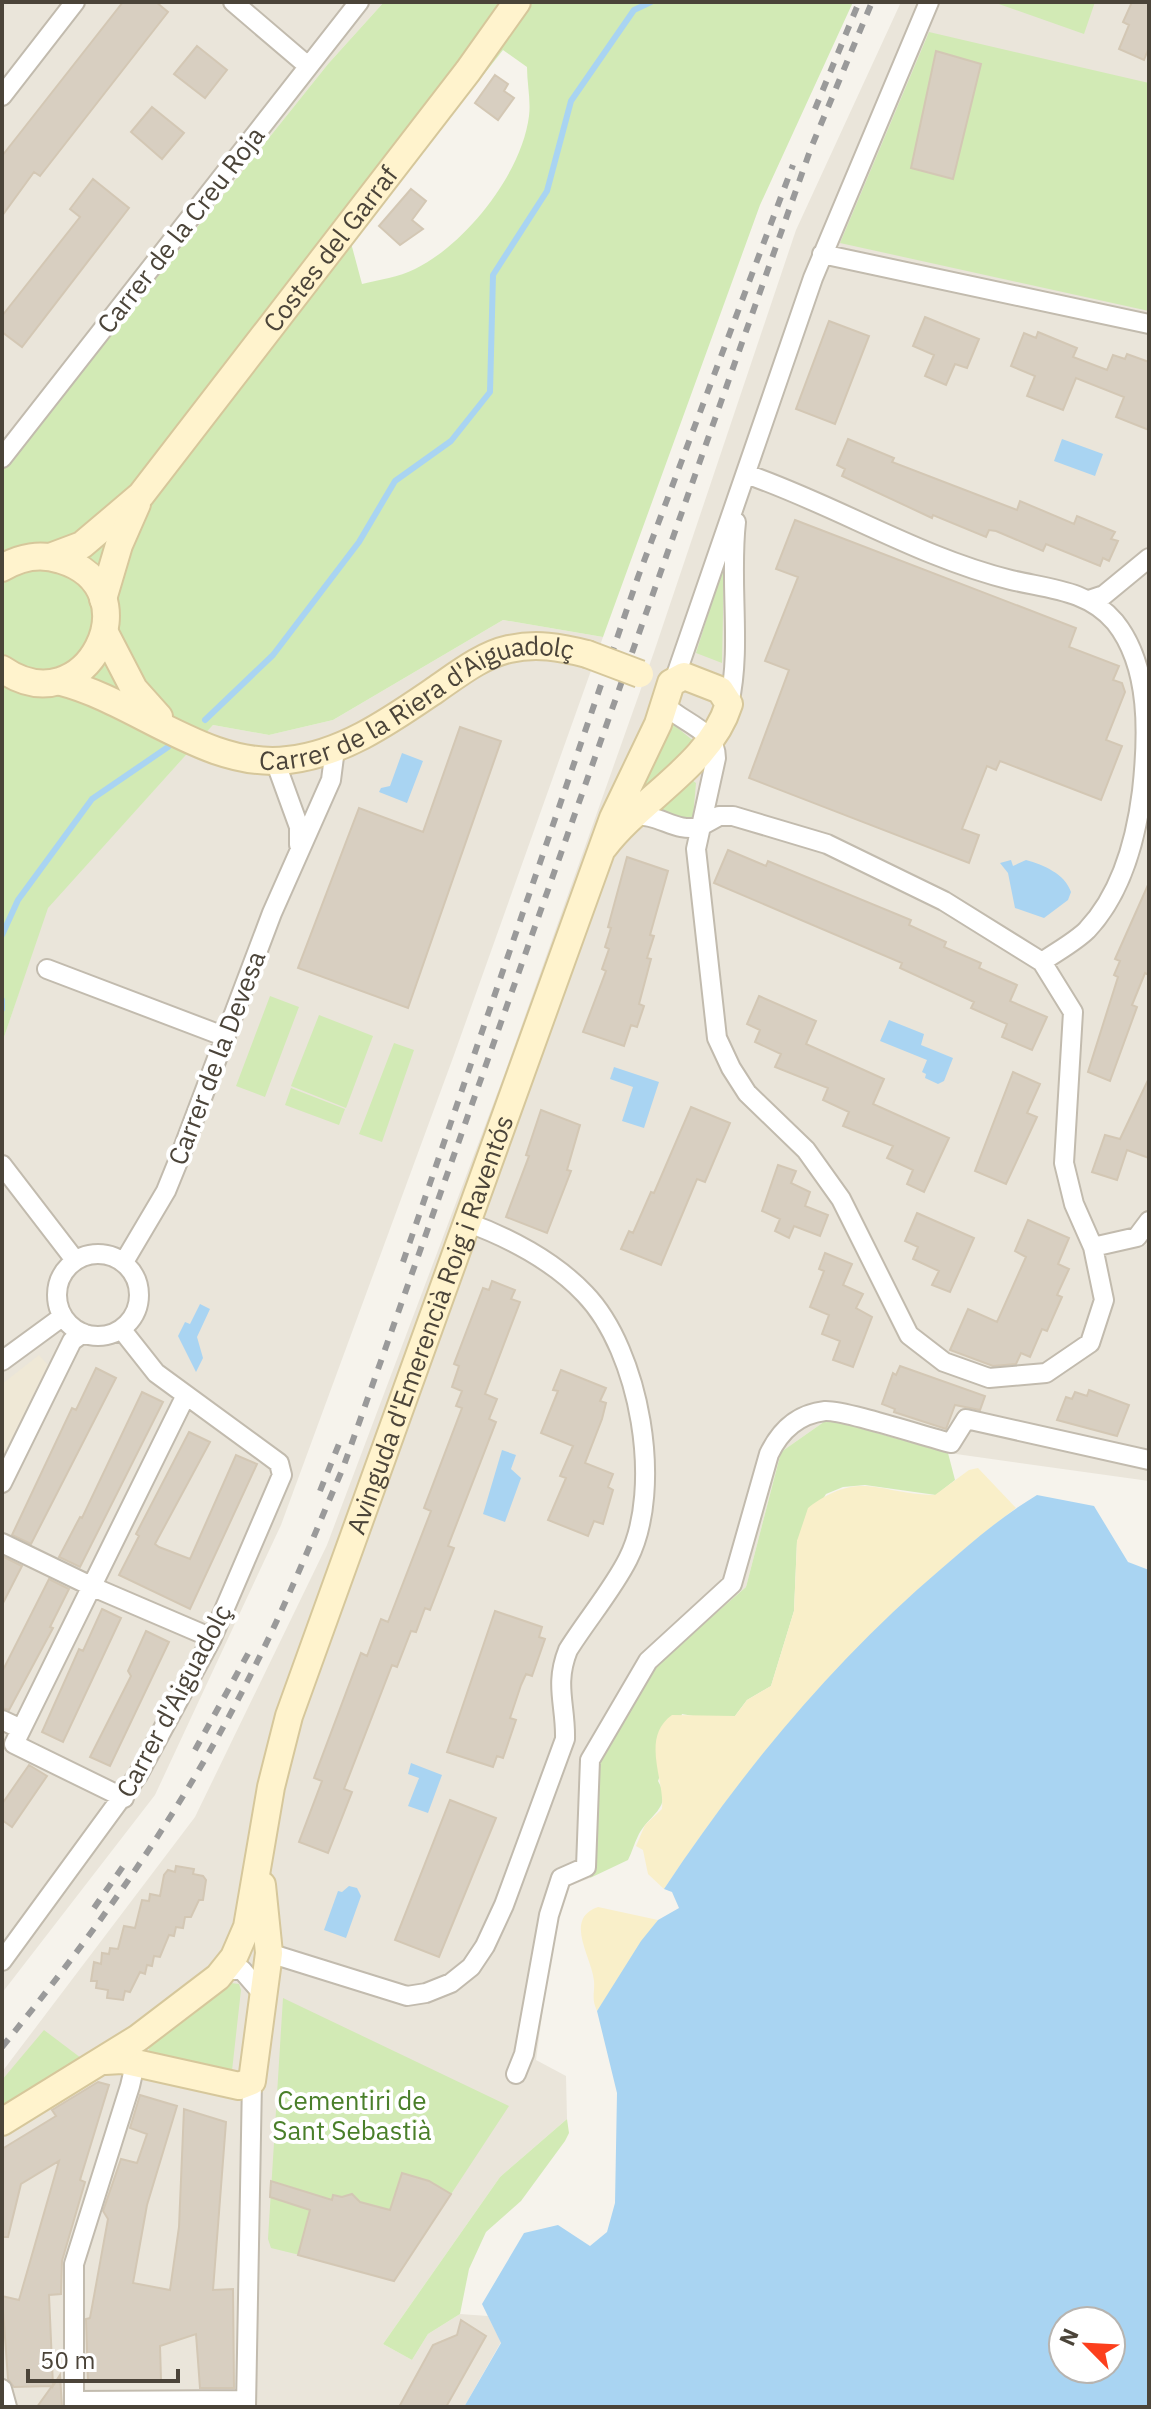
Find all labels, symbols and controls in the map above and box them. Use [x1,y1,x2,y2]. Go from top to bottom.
street label: Carrer de la Creu Roja [89,119,272,340]
street label: Costes del Garraf [255,158,405,339]
street label: Carrer de la Riera d'Aiguadolç [259,628,577,777]
street label: Carrer de la Devesa [160,946,273,1169]
street label: Avinguda d'Emerencià Roig i Raventós [338,1110,520,1539]
street label: Carrer d'Aiguadolç [108,1598,238,1803]
park label: Cementiri de Sant Sebastià [272,2083,432,2147]
north arrow [1047,2305,1127,2385]
text: N [1052,2323,1085,2350]
scale bar [28,2333,178,2383]
text: 50 m [40,2344,95,2376]

